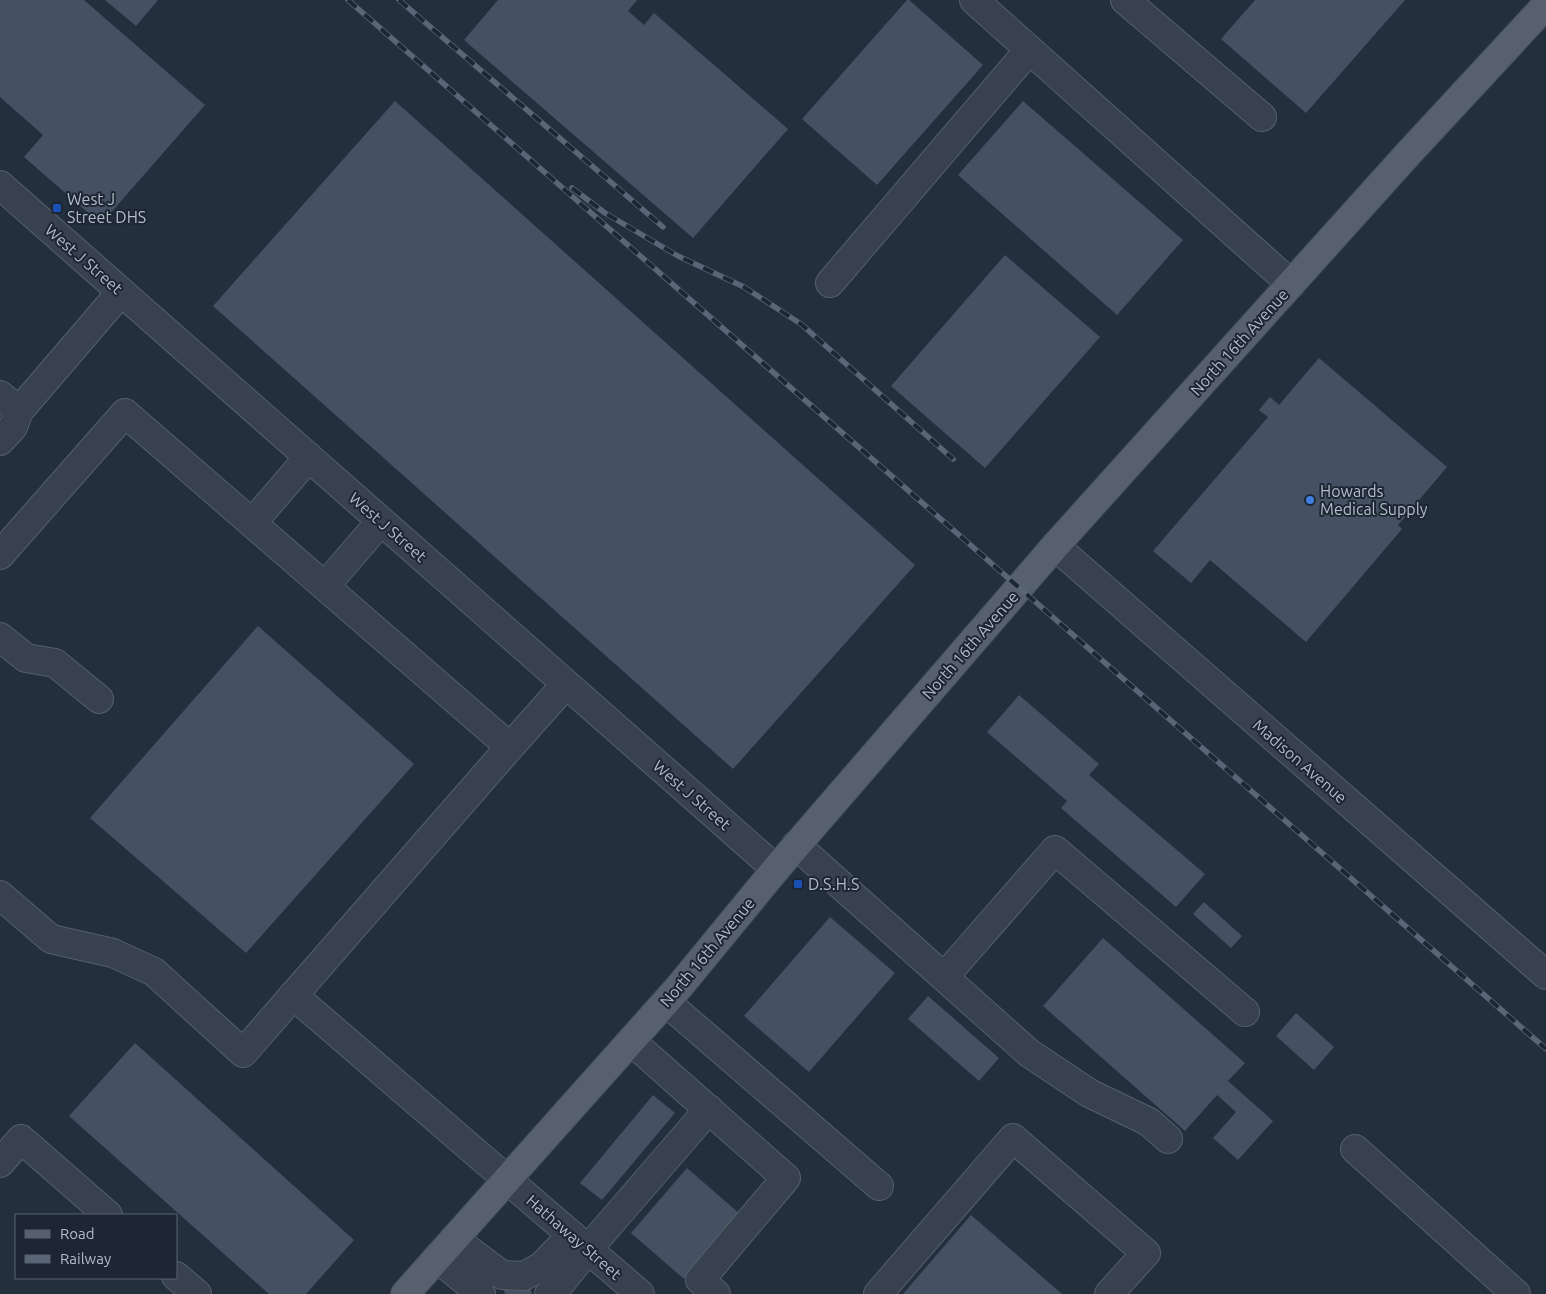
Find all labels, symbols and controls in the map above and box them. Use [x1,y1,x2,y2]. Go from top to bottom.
place label: West J Street DHS [67,190,146,226]
marker: West J Street DHS [51,202,63,214]
street label: West J Street [42,221,127,298]
street label: North 16th Avenue [1186,285,1292,399]
place label: Howards Medical Supply [1320,482,1428,518]
street label: West J Street [346,489,431,566]
marker: Howards Medical Supply [1304,494,1316,506]
street label: North 16th Avenue [918,587,1022,703]
street label: Madison Avenue [1249,715,1351,807]
street label: West J Street [650,757,735,834]
place label: D.S.H.S [808,875,859,893]
marker: D.S.H.S [792,878,804,890]
street label: North 16th Avenue [656,894,758,1010]
street label: Hathaway Street [523,1191,626,1284]
legend [15,1214,178,1279]
text: Road [60,1225,95,1242]
text: Railway [60,1250,111,1267]

